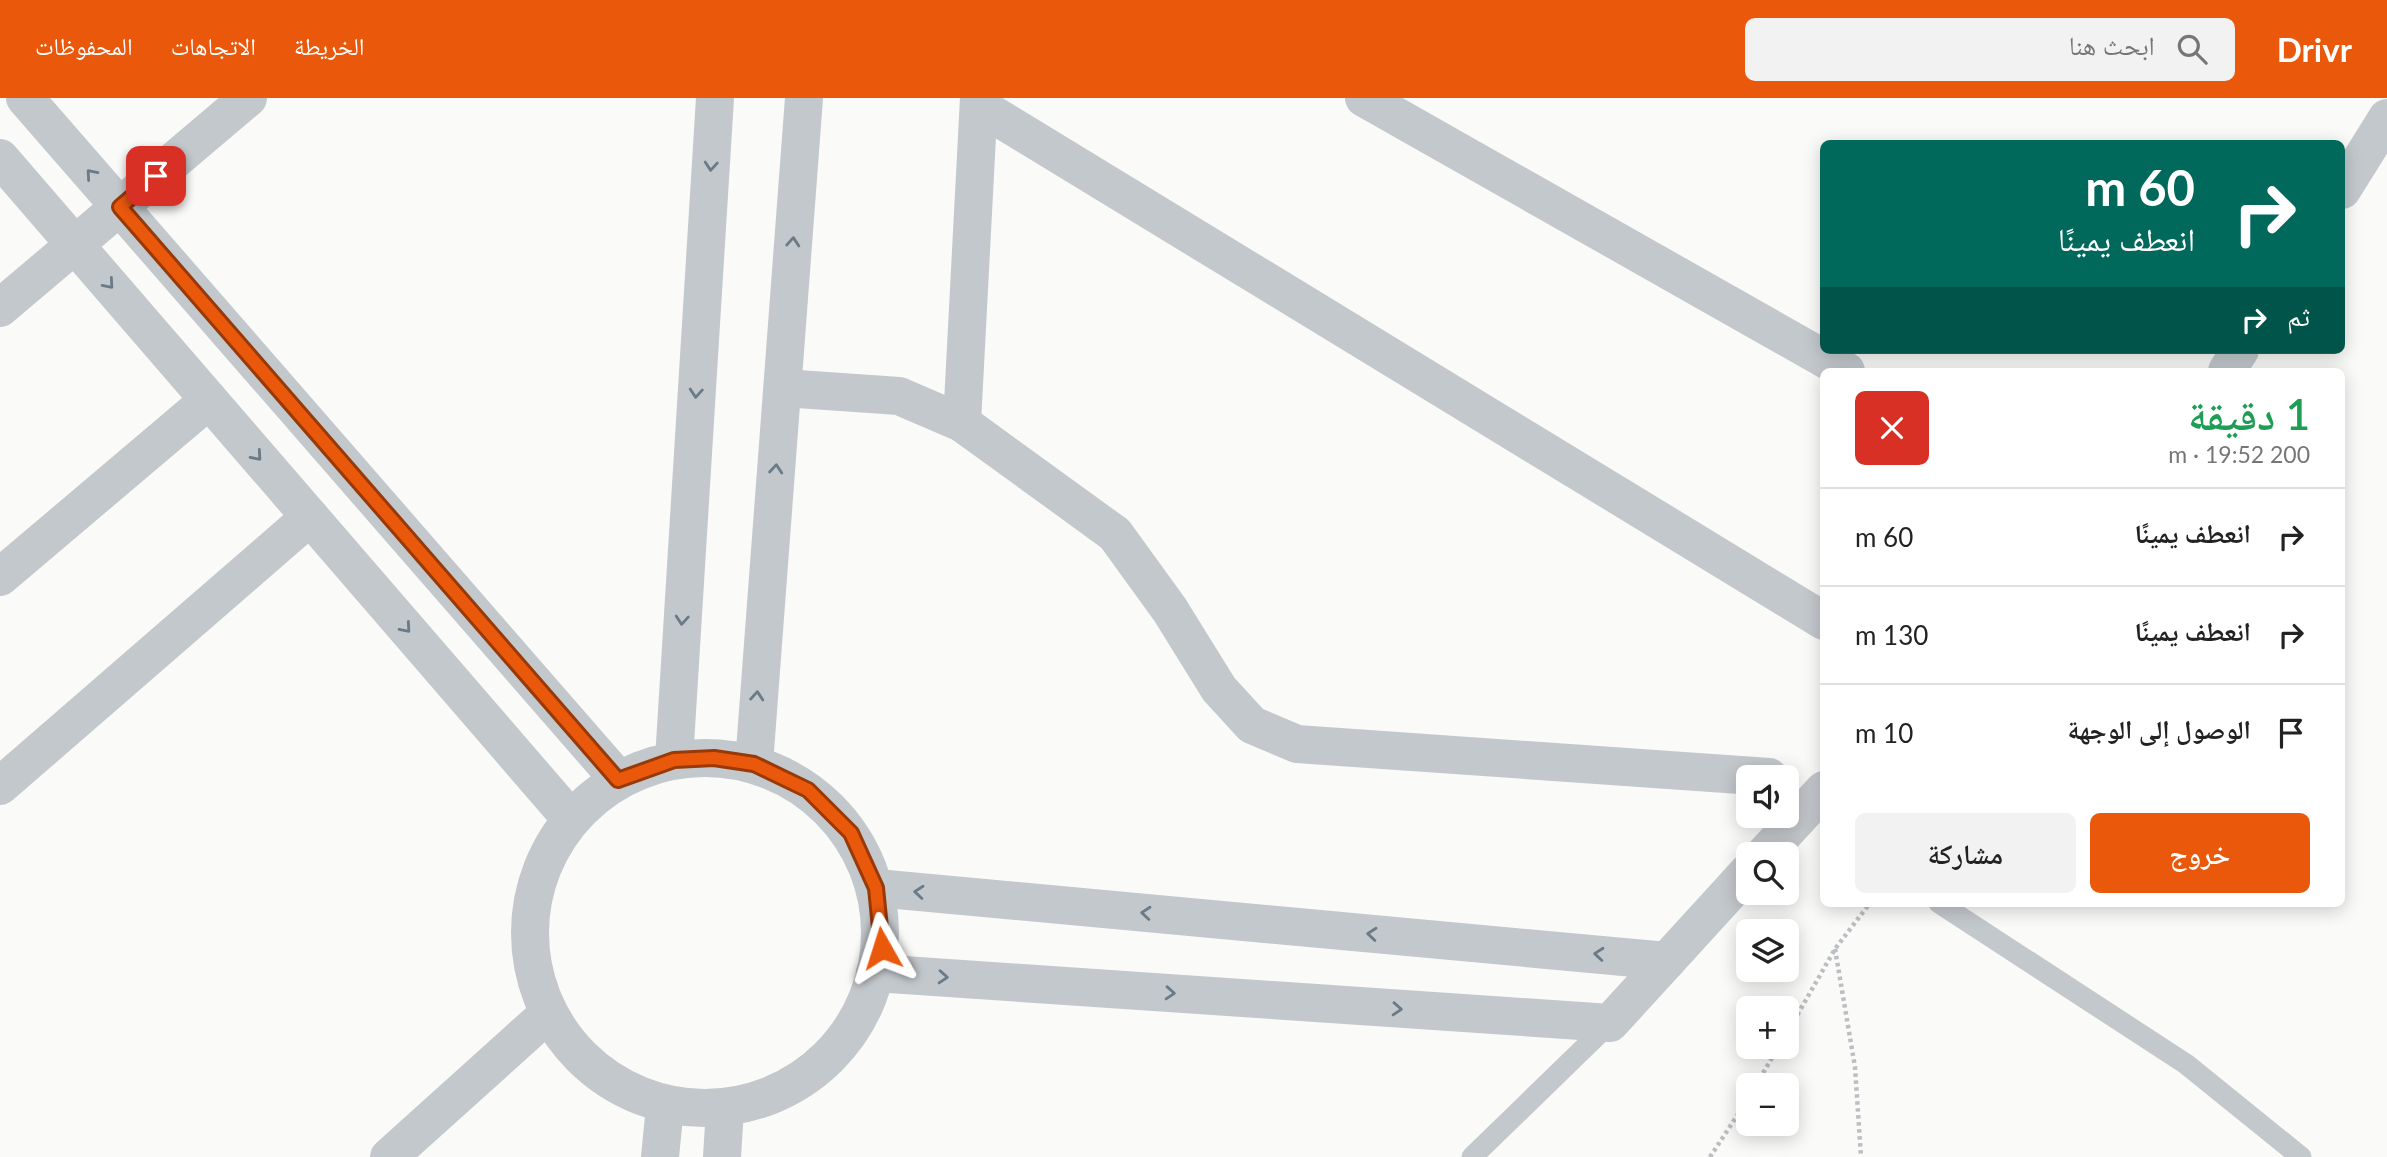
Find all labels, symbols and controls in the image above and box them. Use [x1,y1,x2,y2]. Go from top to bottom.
search box [1745,18,2235,81]
text: ابحث هنا [2069,29,2155,61]
text: Drivr [2277,29,2352,69]
icon: search [2173,30,2211,68]
text: المحفوظات [35,31,133,60]
text: الاتجاهات [171,31,256,60]
text: الخريطة [294,31,365,60]
pin [126,146,186,206]
icon: arrive [137,157,175,195]
text: 60 m [2085,158,2195,216]
one-way arrow [703,161,718,172]
icon: right [2219,168,2310,259]
one-way arrow [87,169,99,182]
text: انعطف يمينًا [2058,219,2195,258]
one-way arrow [786,236,801,247]
one-way arrow [101,276,113,289]
text: ثم [2287,300,2310,332]
icon: right [2235,301,2273,339]
one-way arrow [689,388,704,399]
text: 1 دقيقة [2188,389,2310,439]
button: close [1855,391,1929,465]
text: 200 m · 19:52 [2168,440,2310,468]
one-way arrow [249,448,261,461]
one-way arrow [768,463,783,474]
text: انعطف يمينًا [2134,517,2251,549]
icon: right [2272,518,2310,556]
text: 60 m [1855,521,1913,553]
one-way arrow [675,615,690,626]
text: انعطف يمينًا [2134,615,2251,647]
icon: right [2272,616,2310,654]
text: 130 m [1855,619,1928,651]
one-way arrow [398,620,410,633]
one-way arrow [749,690,764,701]
text: الوصول إلى الوجهة [2067,713,2251,745]
icon: arrive [2272,714,2310,752]
text: 10 m [1855,717,1913,749]
map controls [1736,765,1799,1136]
button: sound [1736,765,1799,828]
button: مشاركة [1855,813,2076,893]
button: خروج [2090,813,2310,893]
button: search [1736,842,1799,905]
one-way arrow [913,885,924,900]
one-way arrow [1140,906,1151,921]
position arrow [845,911,919,985]
button: layers [1736,919,1799,982]
one-way arrow [1366,926,1378,941]
one-way arrow [1593,947,1604,962]
one-way arrow [938,969,949,984]
one-way arrow [1165,985,1176,1000]
button: + [1736,996,1799,1059]
one-way arrow [1392,1001,1403,1016]
button: − [1736,1073,1799,1136]

